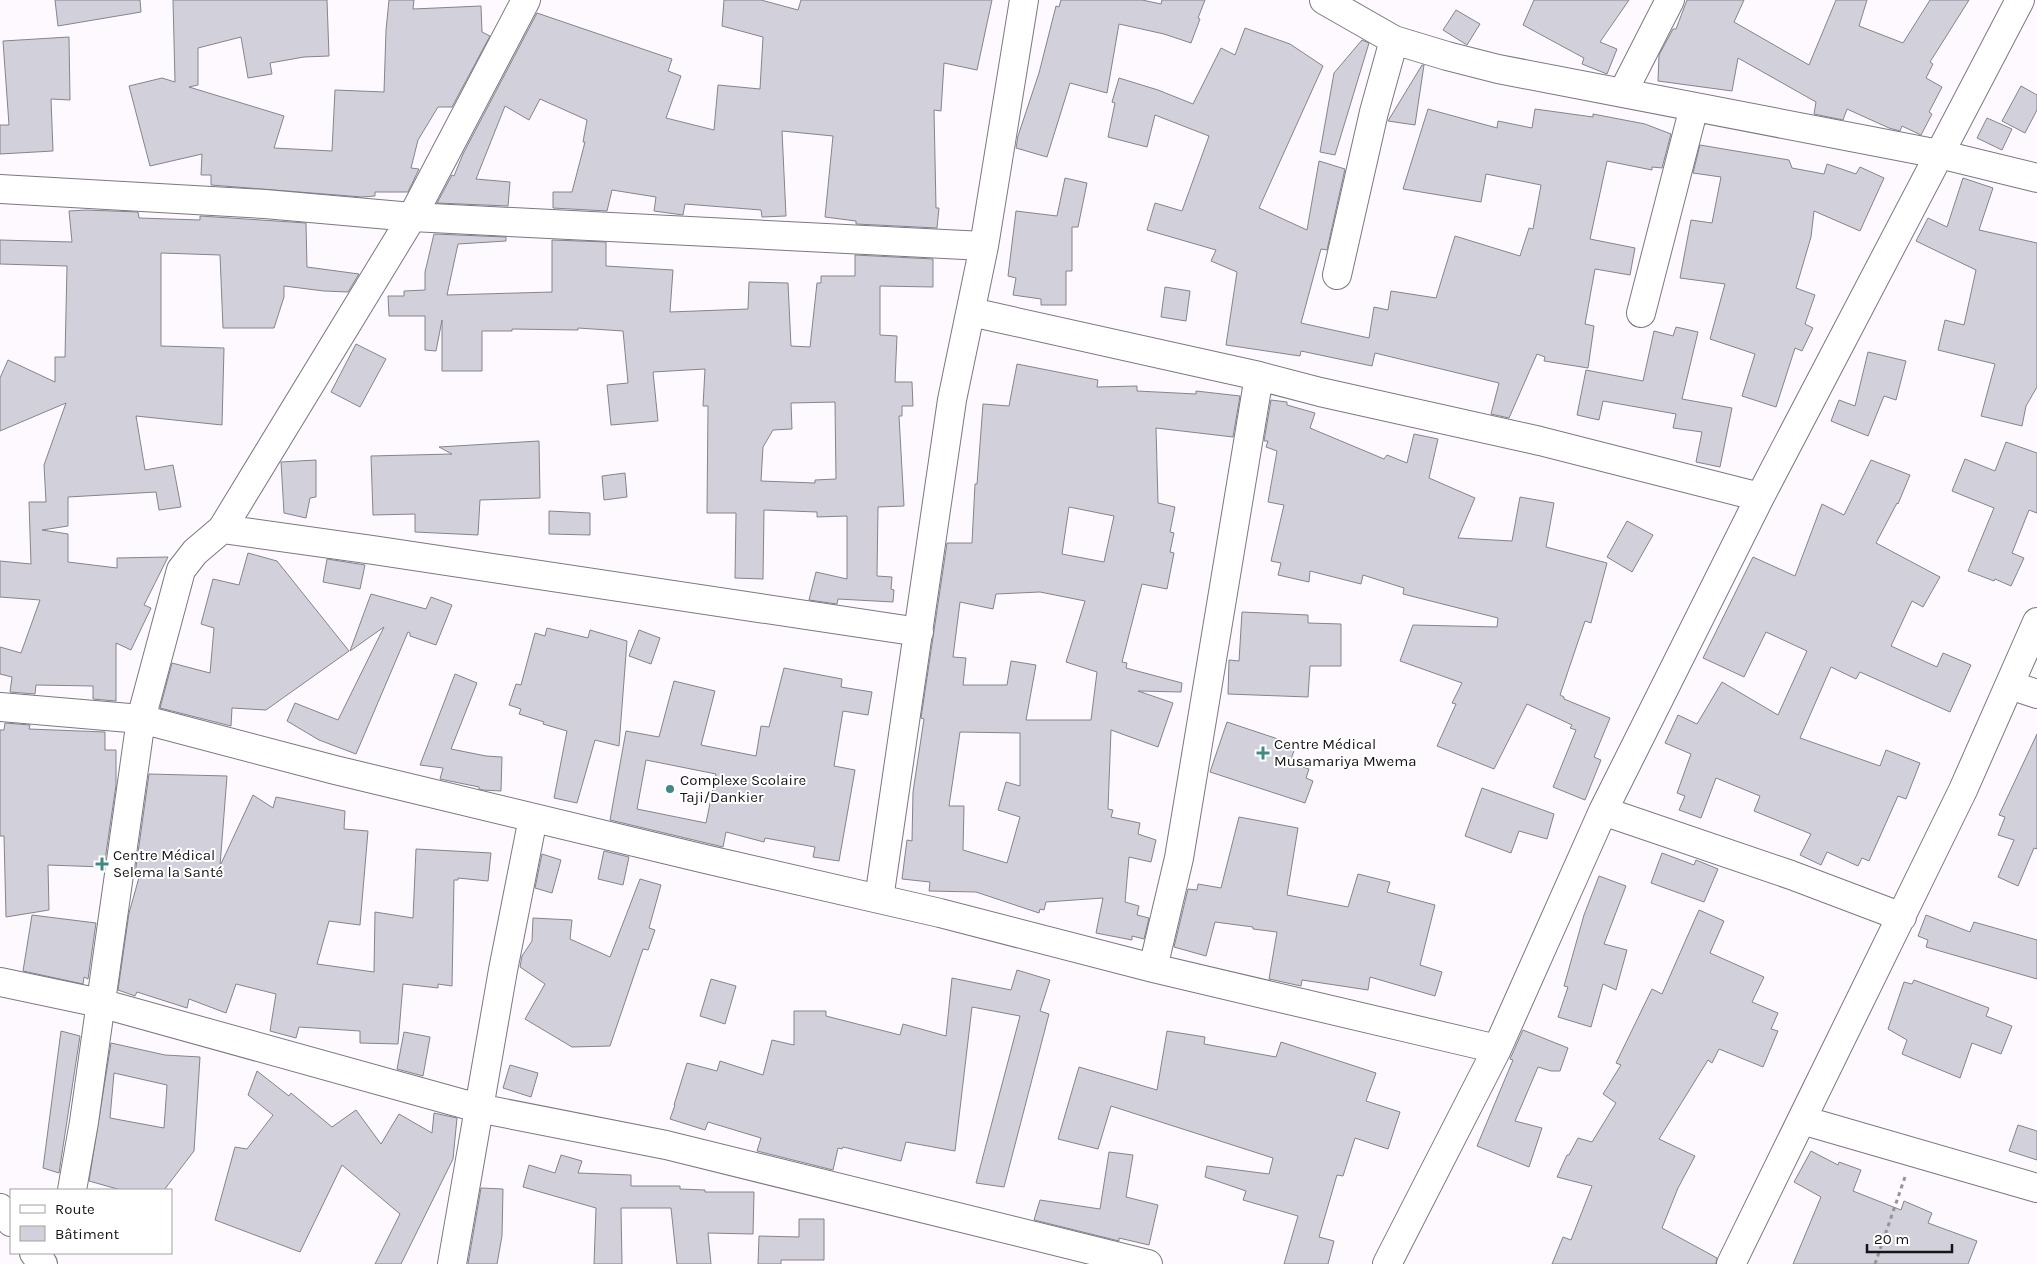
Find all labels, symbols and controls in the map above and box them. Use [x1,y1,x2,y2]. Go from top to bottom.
place label: Centre Médical Musamariya Mwema [1274,735,1416,770]
marker: Centre Médical Musamariya Mwema [1256,746,1270,760]
place label: Complexe Scolaire Taji/Dankier [680,771,806,806]
marker: Complexe Scolaire Taji/Dankier [664,783,676,795]
place label: Centre Médical Selema la Santé [113,846,223,881]
marker: Centre Médical Selema la Santé [95,857,109,871]
legend [10,1189,172,1254]
text: Route [55,1200,95,1218]
scale bar [1867,1222,1952,1254]
text: Bâtiment [55,1225,119,1243]
text: 20 m [1874,1230,1909,1248]

